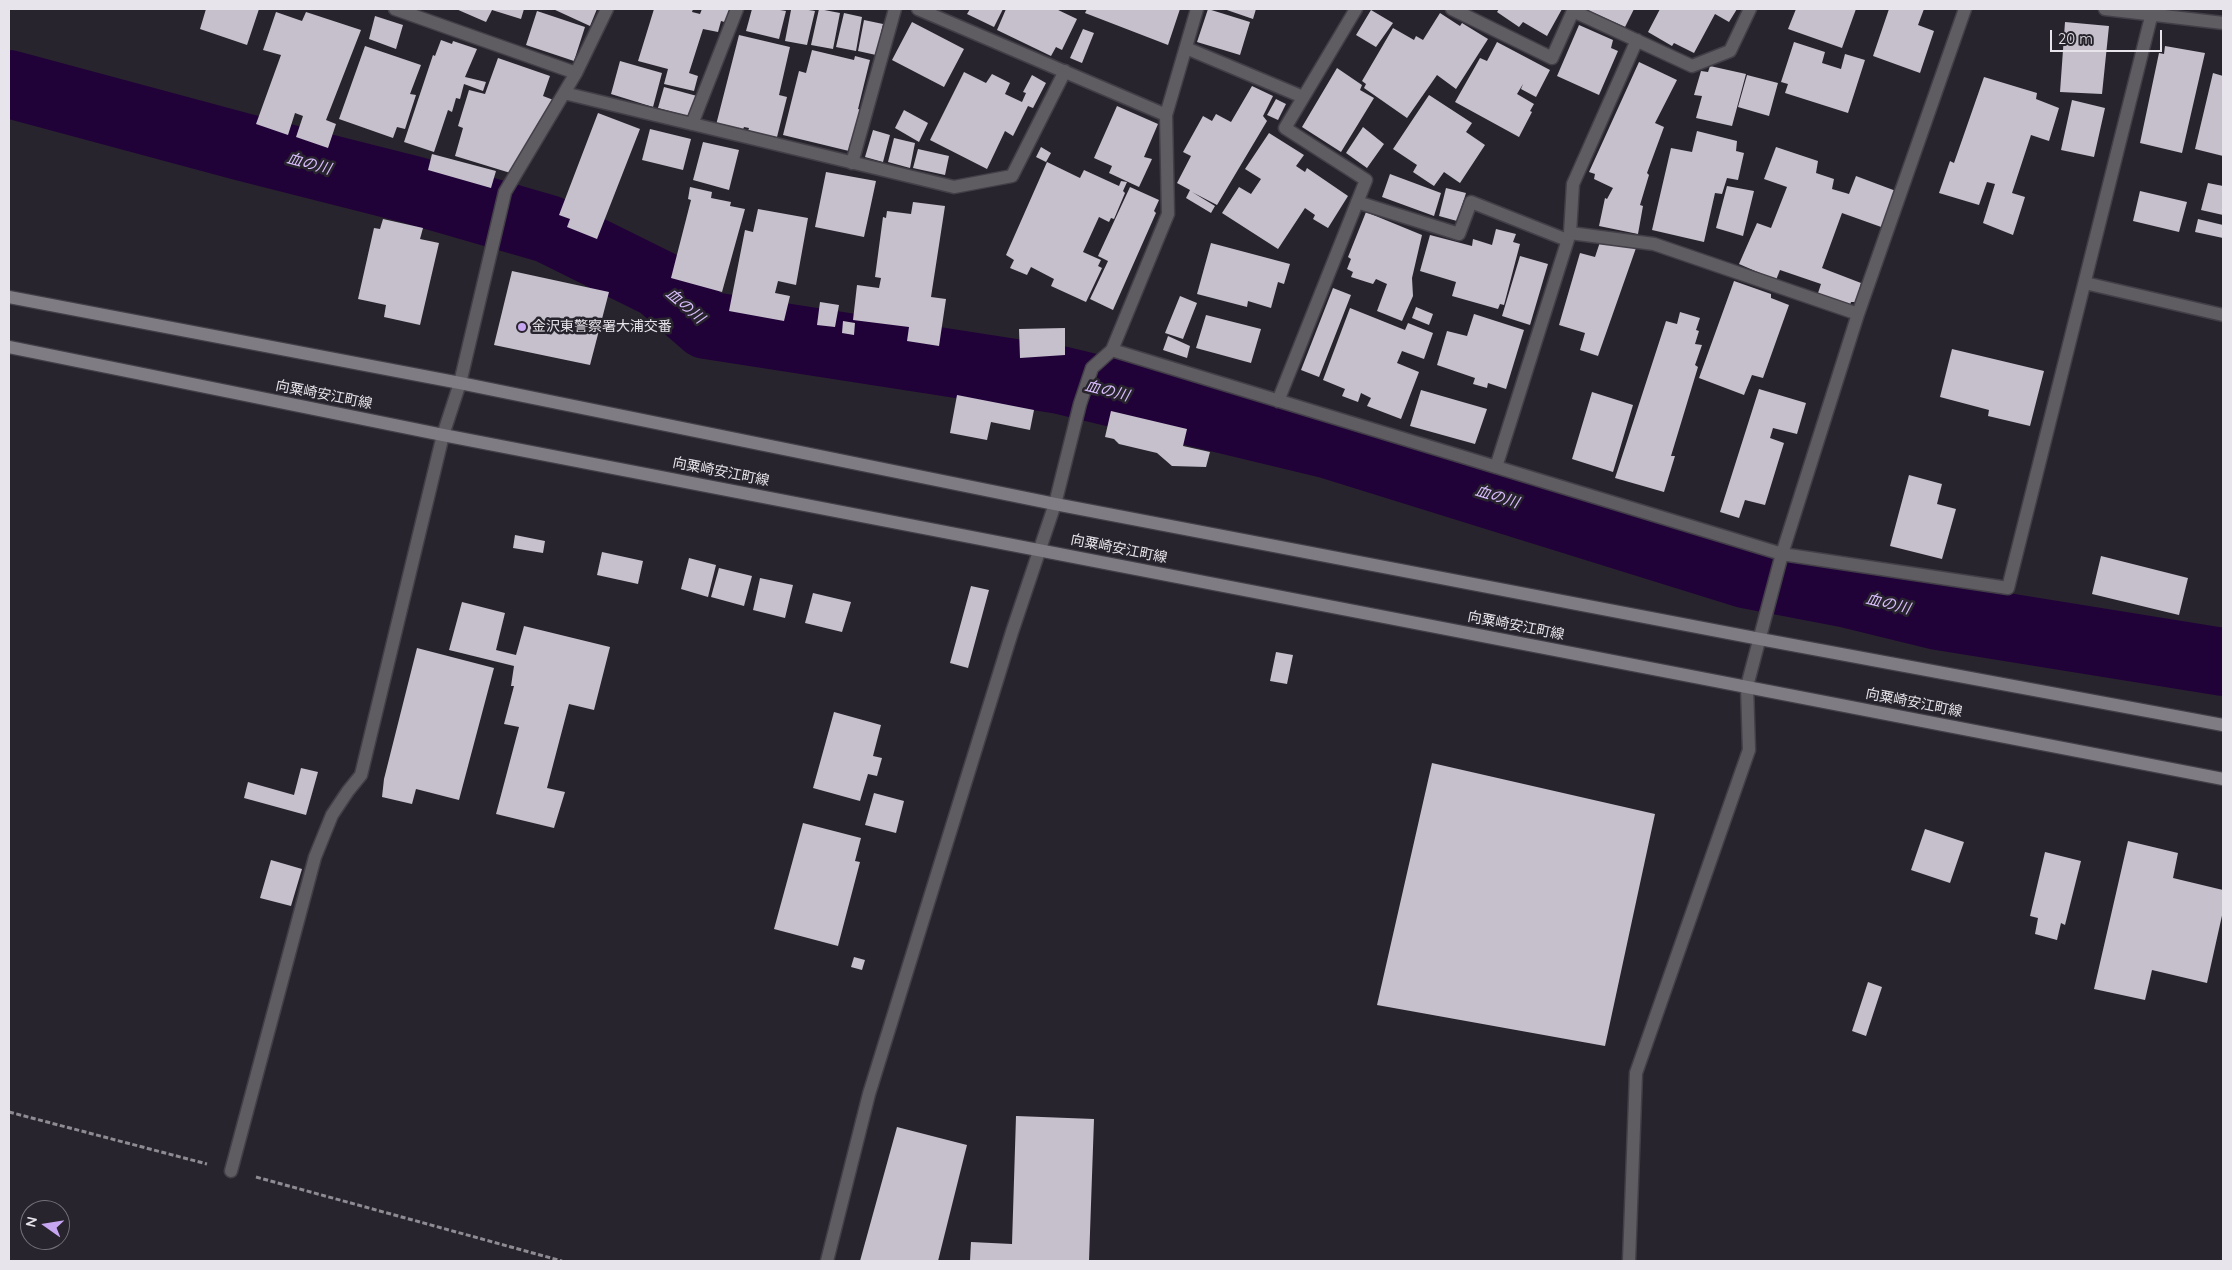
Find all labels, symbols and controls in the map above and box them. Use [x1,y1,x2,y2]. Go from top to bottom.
scale bar [2052,20,2164,52]
text: 20 m [2058,29,2093,48]
water label: 血の川 [285,149,333,179]
water label: 血の川 [662,284,708,328]
place label: 金沢東警察署大浦交番 [532,319,672,335]
marker: 金沢東警察署大浦交番 [516,321,528,333]
street label: 向粟崎安江町線 [274,377,374,413]
water label: 血の川 [1083,377,1131,405]
street label: 向粟崎安江町線 [671,454,771,490]
water label: 血の川 [1473,482,1521,512]
street label: 向粟崎安江町線 [1069,531,1169,567]
water label: 血の川 [1864,590,1912,618]
street label: 向粟崎安江町線 [1466,608,1566,644]
street label: 向粟崎安江町線 [1864,685,1964,721]
north arrow [20,1200,70,1250]
text: N [21,1215,41,1229]

